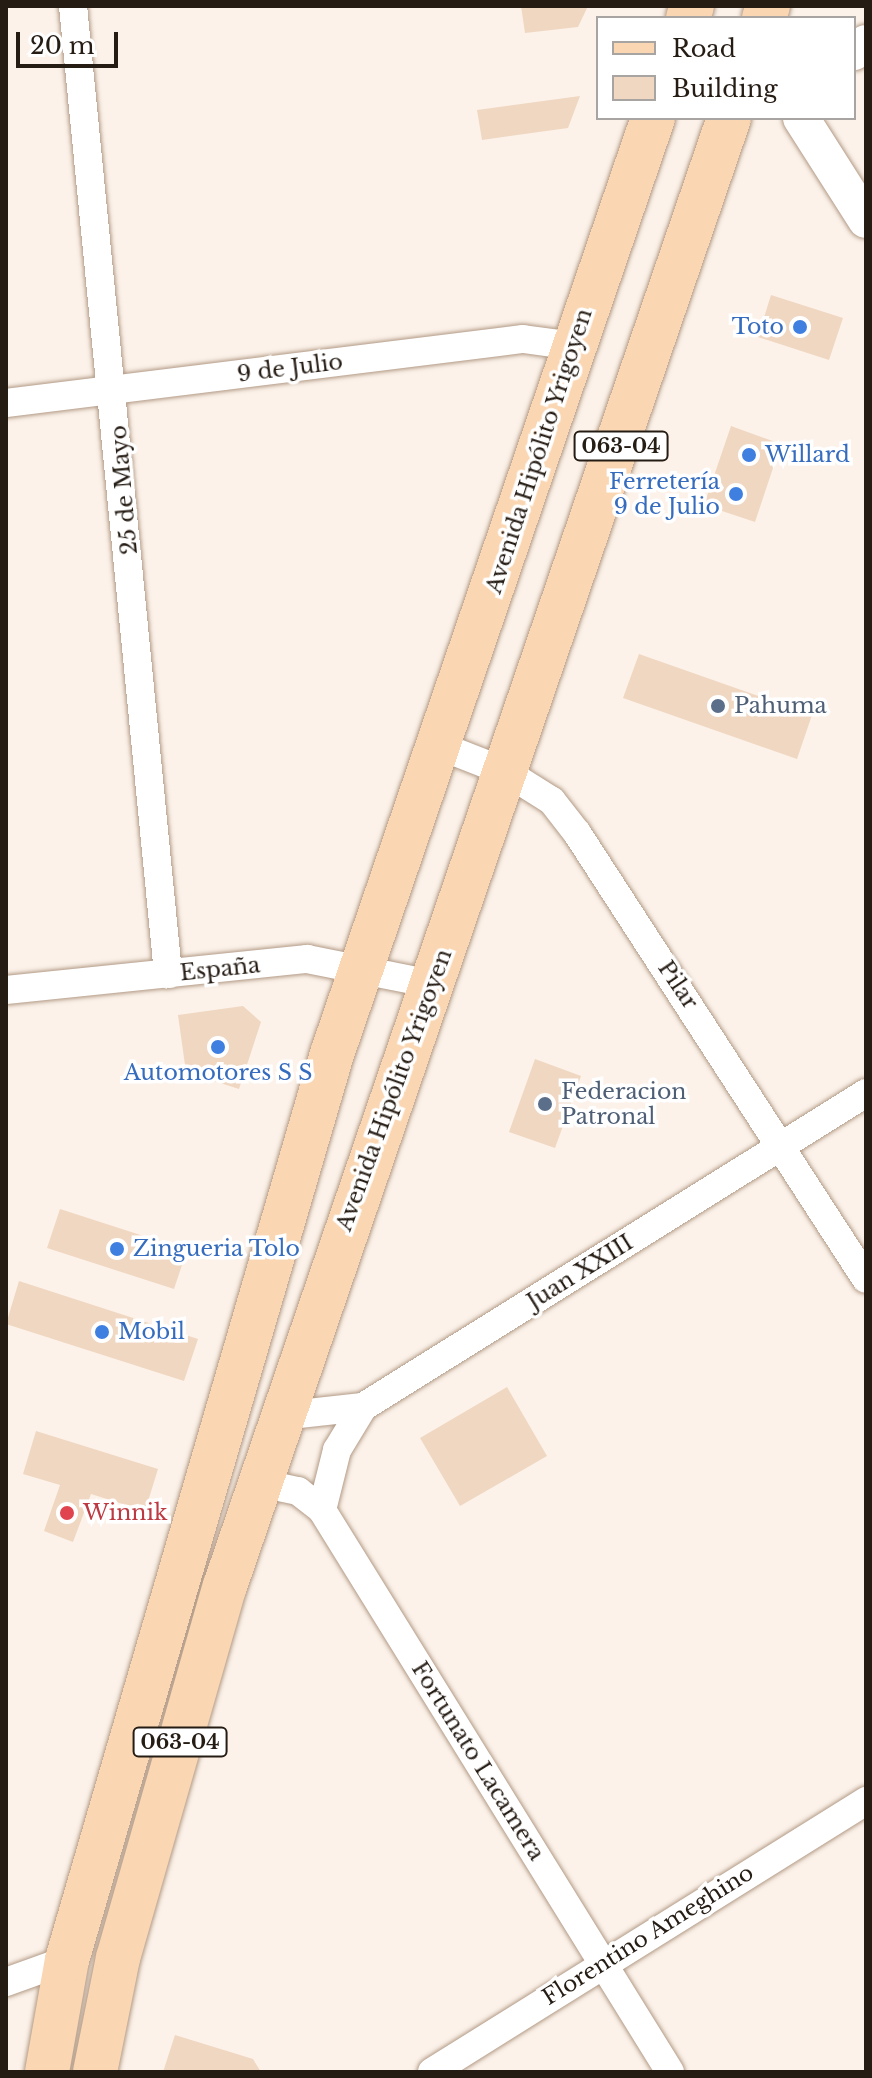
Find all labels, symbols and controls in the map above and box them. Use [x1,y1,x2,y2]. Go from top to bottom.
scale bar [20,16,122,66]
legend [596,16,856,120]
text: 20 m [30,31,95,60]
text: Road [672,34,736,63]
text: Building [672,74,778,103]
street label: Avenida Hipólito Yrigoyen [480,305,598,597]
place label: Toto [732,314,784,340]
marker: Toto [791,318,809,336]
street label: 9 de Julio [236,348,344,388]
street label: 25 de Mayo [105,424,143,556]
road number: 063-04 [573,430,669,462]
place label: Willard [765,442,850,468]
marker: Willard [740,446,758,464]
place label: Ferretería 9 de Julio [609,468,720,520]
marker: Ferretería 9 de Julio [727,485,745,503]
place label: Pahuma [734,693,827,719]
marker: Pahuma [709,697,727,715]
street label: Avenida Hipólito Yrigoyen [330,945,458,1235]
street label: España [179,952,261,986]
street label: Pilar [652,956,704,1014]
marker: Automotores S S [209,1038,227,1056]
place label: Automotores S S [124,1060,312,1086]
place label: Federacion Patronal [561,1078,686,1130]
marker: Federacion Patronal [536,1095,554,1113]
street label: Juan XXIII [522,1229,638,1315]
place label: Zingueria Tolo [133,1236,301,1262]
marker: Zingueria Tolo [108,1240,126,1258]
place label: Mobil [118,1319,185,1345]
marker: Mobil [93,1323,111,1341]
place label: Winnik [83,1500,168,1526]
marker: Winnik [58,1504,76,1522]
street label: Fortunato Lacamera [406,1657,550,1865]
road number: 063-04 [132,1726,228,1758]
street label: Florentino Ameghino [537,1859,759,2011]

